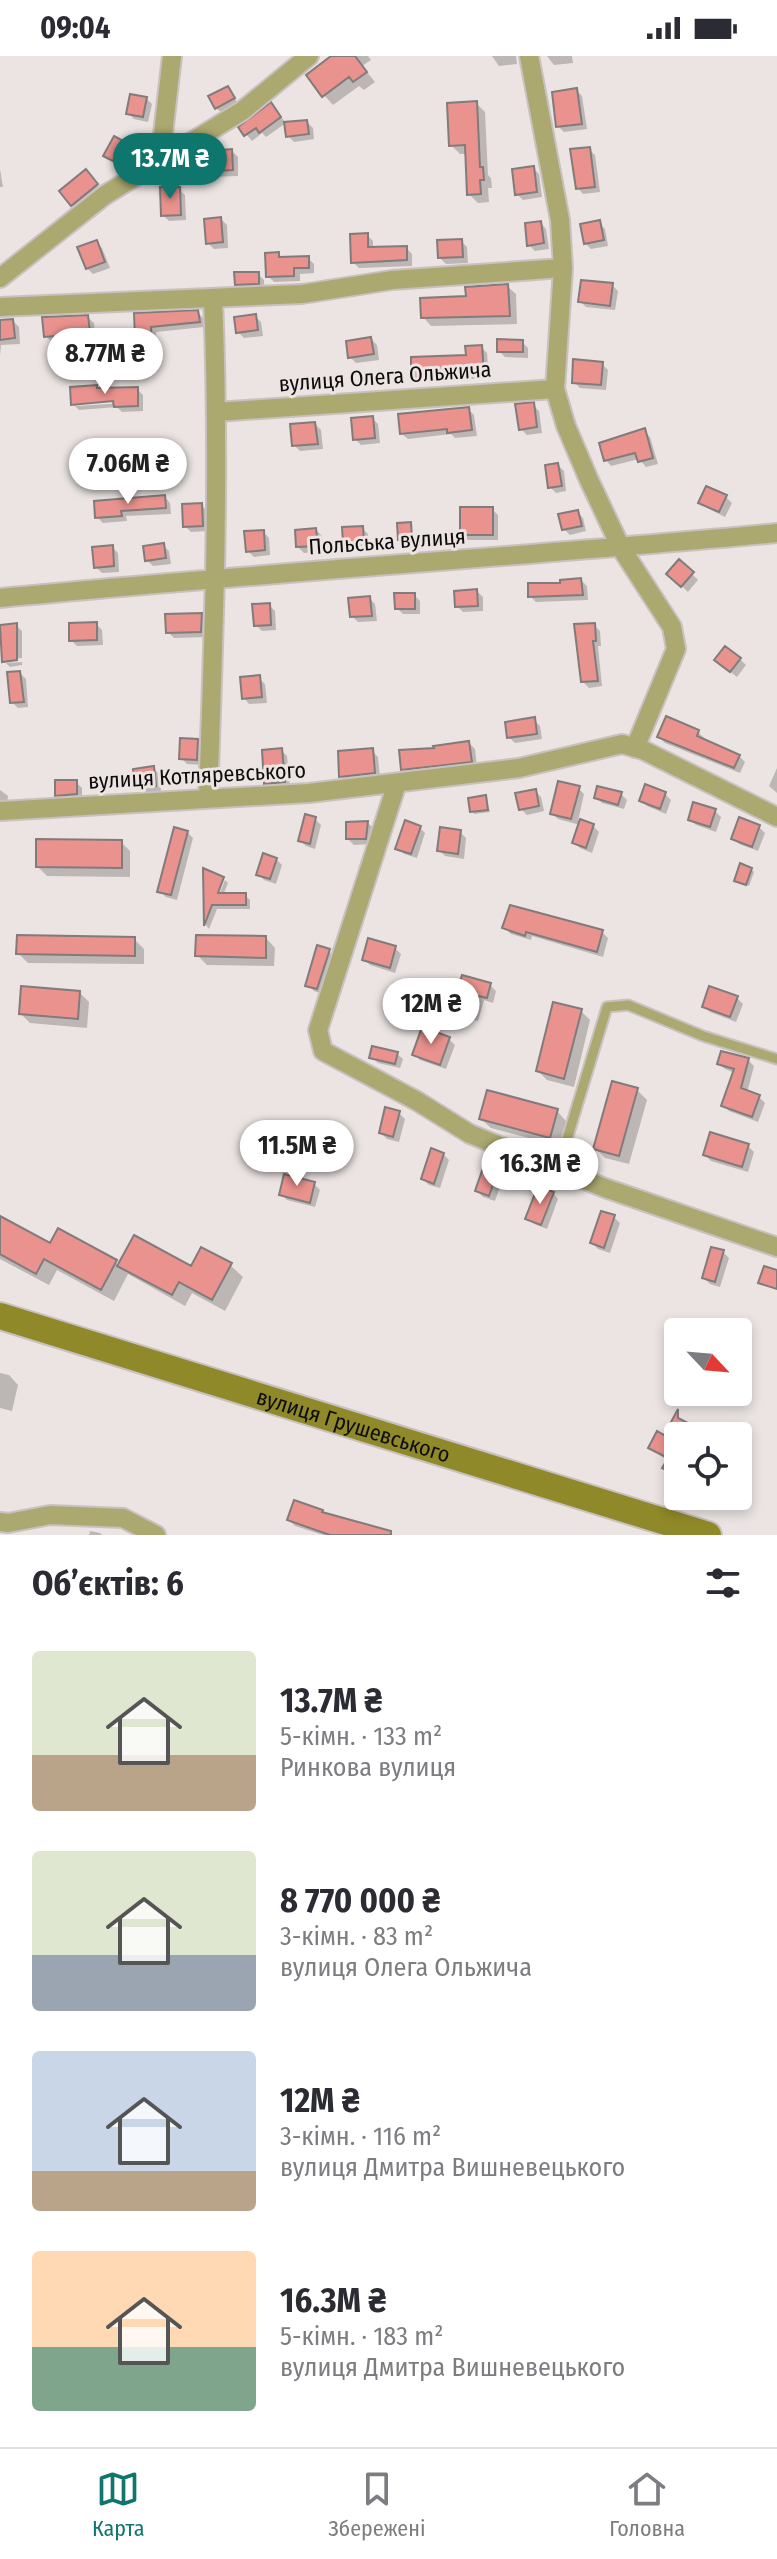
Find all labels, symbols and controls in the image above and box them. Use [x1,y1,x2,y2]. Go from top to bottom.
text: 09:04 [40,10,110,46]
pin: 13.7M ₴ [96,133,244,201]
text: 13.7M ₴ [131,143,209,174]
pin: 8.77M ₴ [31,328,179,396]
text: 8.77M ₴ [65,338,145,369]
street label: вулиця Олега Ольжича [278,356,492,397]
pin: 7.06M ₴ [54,438,202,506]
text: 7.06M ₴ [87,448,169,479]
street label: Польська вулиця [307,523,467,560]
street label: вулиця Котляревського [87,756,307,795]
pin: 12M ₴ [375,978,487,1046]
text: 12M ₴ [401,988,461,1019]
pin: 11.5M ₴ [223,1120,371,1188]
text: 11.5M ₴ [258,1130,336,1161]
pin: 16.3M ₴ [466,1138,614,1206]
text: 16.3M ₴ [499,1148,581,1179]
north arrow [664,1318,752,1406]
map controls [664,1318,752,1510]
street label: вулиця Грушевського [253,1383,453,1468]
button: locate [664,1422,752,1510]
icon: filters [701,1561,745,1605]
text: Об’єктів: 6 [32,1563,184,1604]
text: 13.7M ₴ [280,1680,382,1721]
icon: home [96,1683,192,1779]
text: 5-кімн. · 133 m² [280,1721,442,1752]
text: Ринкова вулиця [280,1752,456,1783]
text: 8 770 000 ₴ [280,1880,440,1921]
icon: home [96,1883,192,1979]
text: 3-кімн. · 83 m² [280,1921,433,1952]
text: вулиця Олега Ольжича [280,1952,532,1983]
text: 12M ₴ [280,2080,360,2121]
icon: home [96,2083,192,2179]
text: 3-кімн. · 116 m² [280,2121,441,2152]
text: вулиця Дмитра Вишневецького [280,2152,625,2183]
text: 16.3M ₴ [280,2280,386,2321]
icon: home [96,2283,192,2379]
text: 5-кімн. · 183 m² [280,2321,443,2352]
text: вулиця Дмитра Вишневецького [280,2352,625,2383]
tab: Карта [92,2467,144,2542]
tab: Збережені [328,2467,425,2542]
tab: Головна [609,2467,685,2542]

